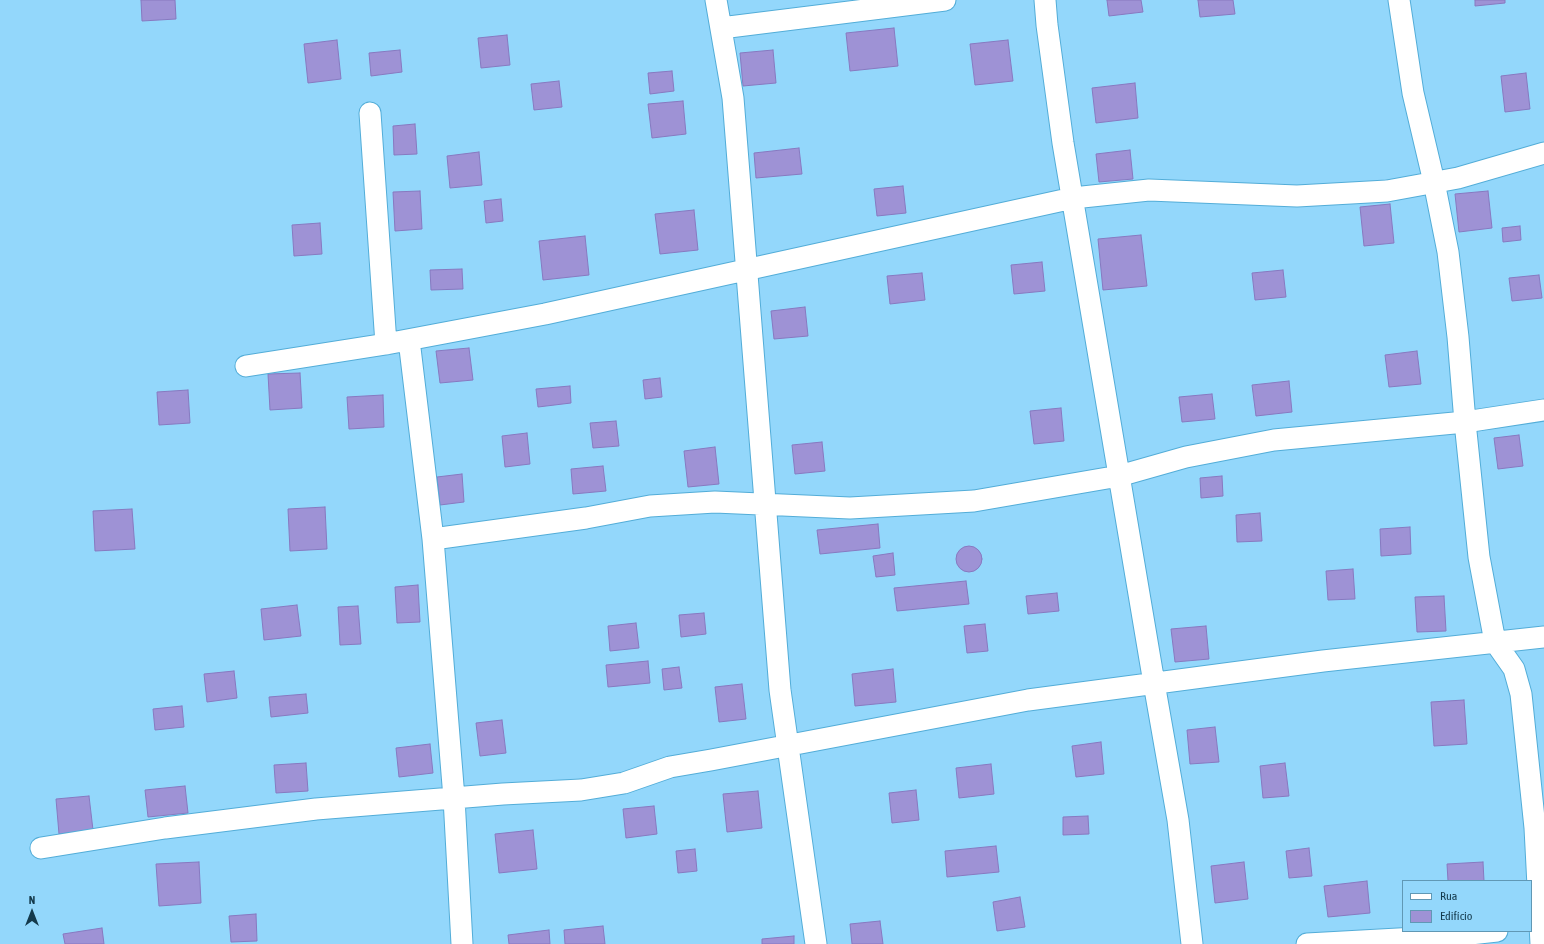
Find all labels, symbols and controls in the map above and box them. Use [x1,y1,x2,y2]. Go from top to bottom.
legend [1402,880,1532,932]
text: Rua [1440,889,1457,903]
north arrow [12,892,52,932]
text: N [29,894,35,906]
text: Edifício [1440,909,1472,923]

